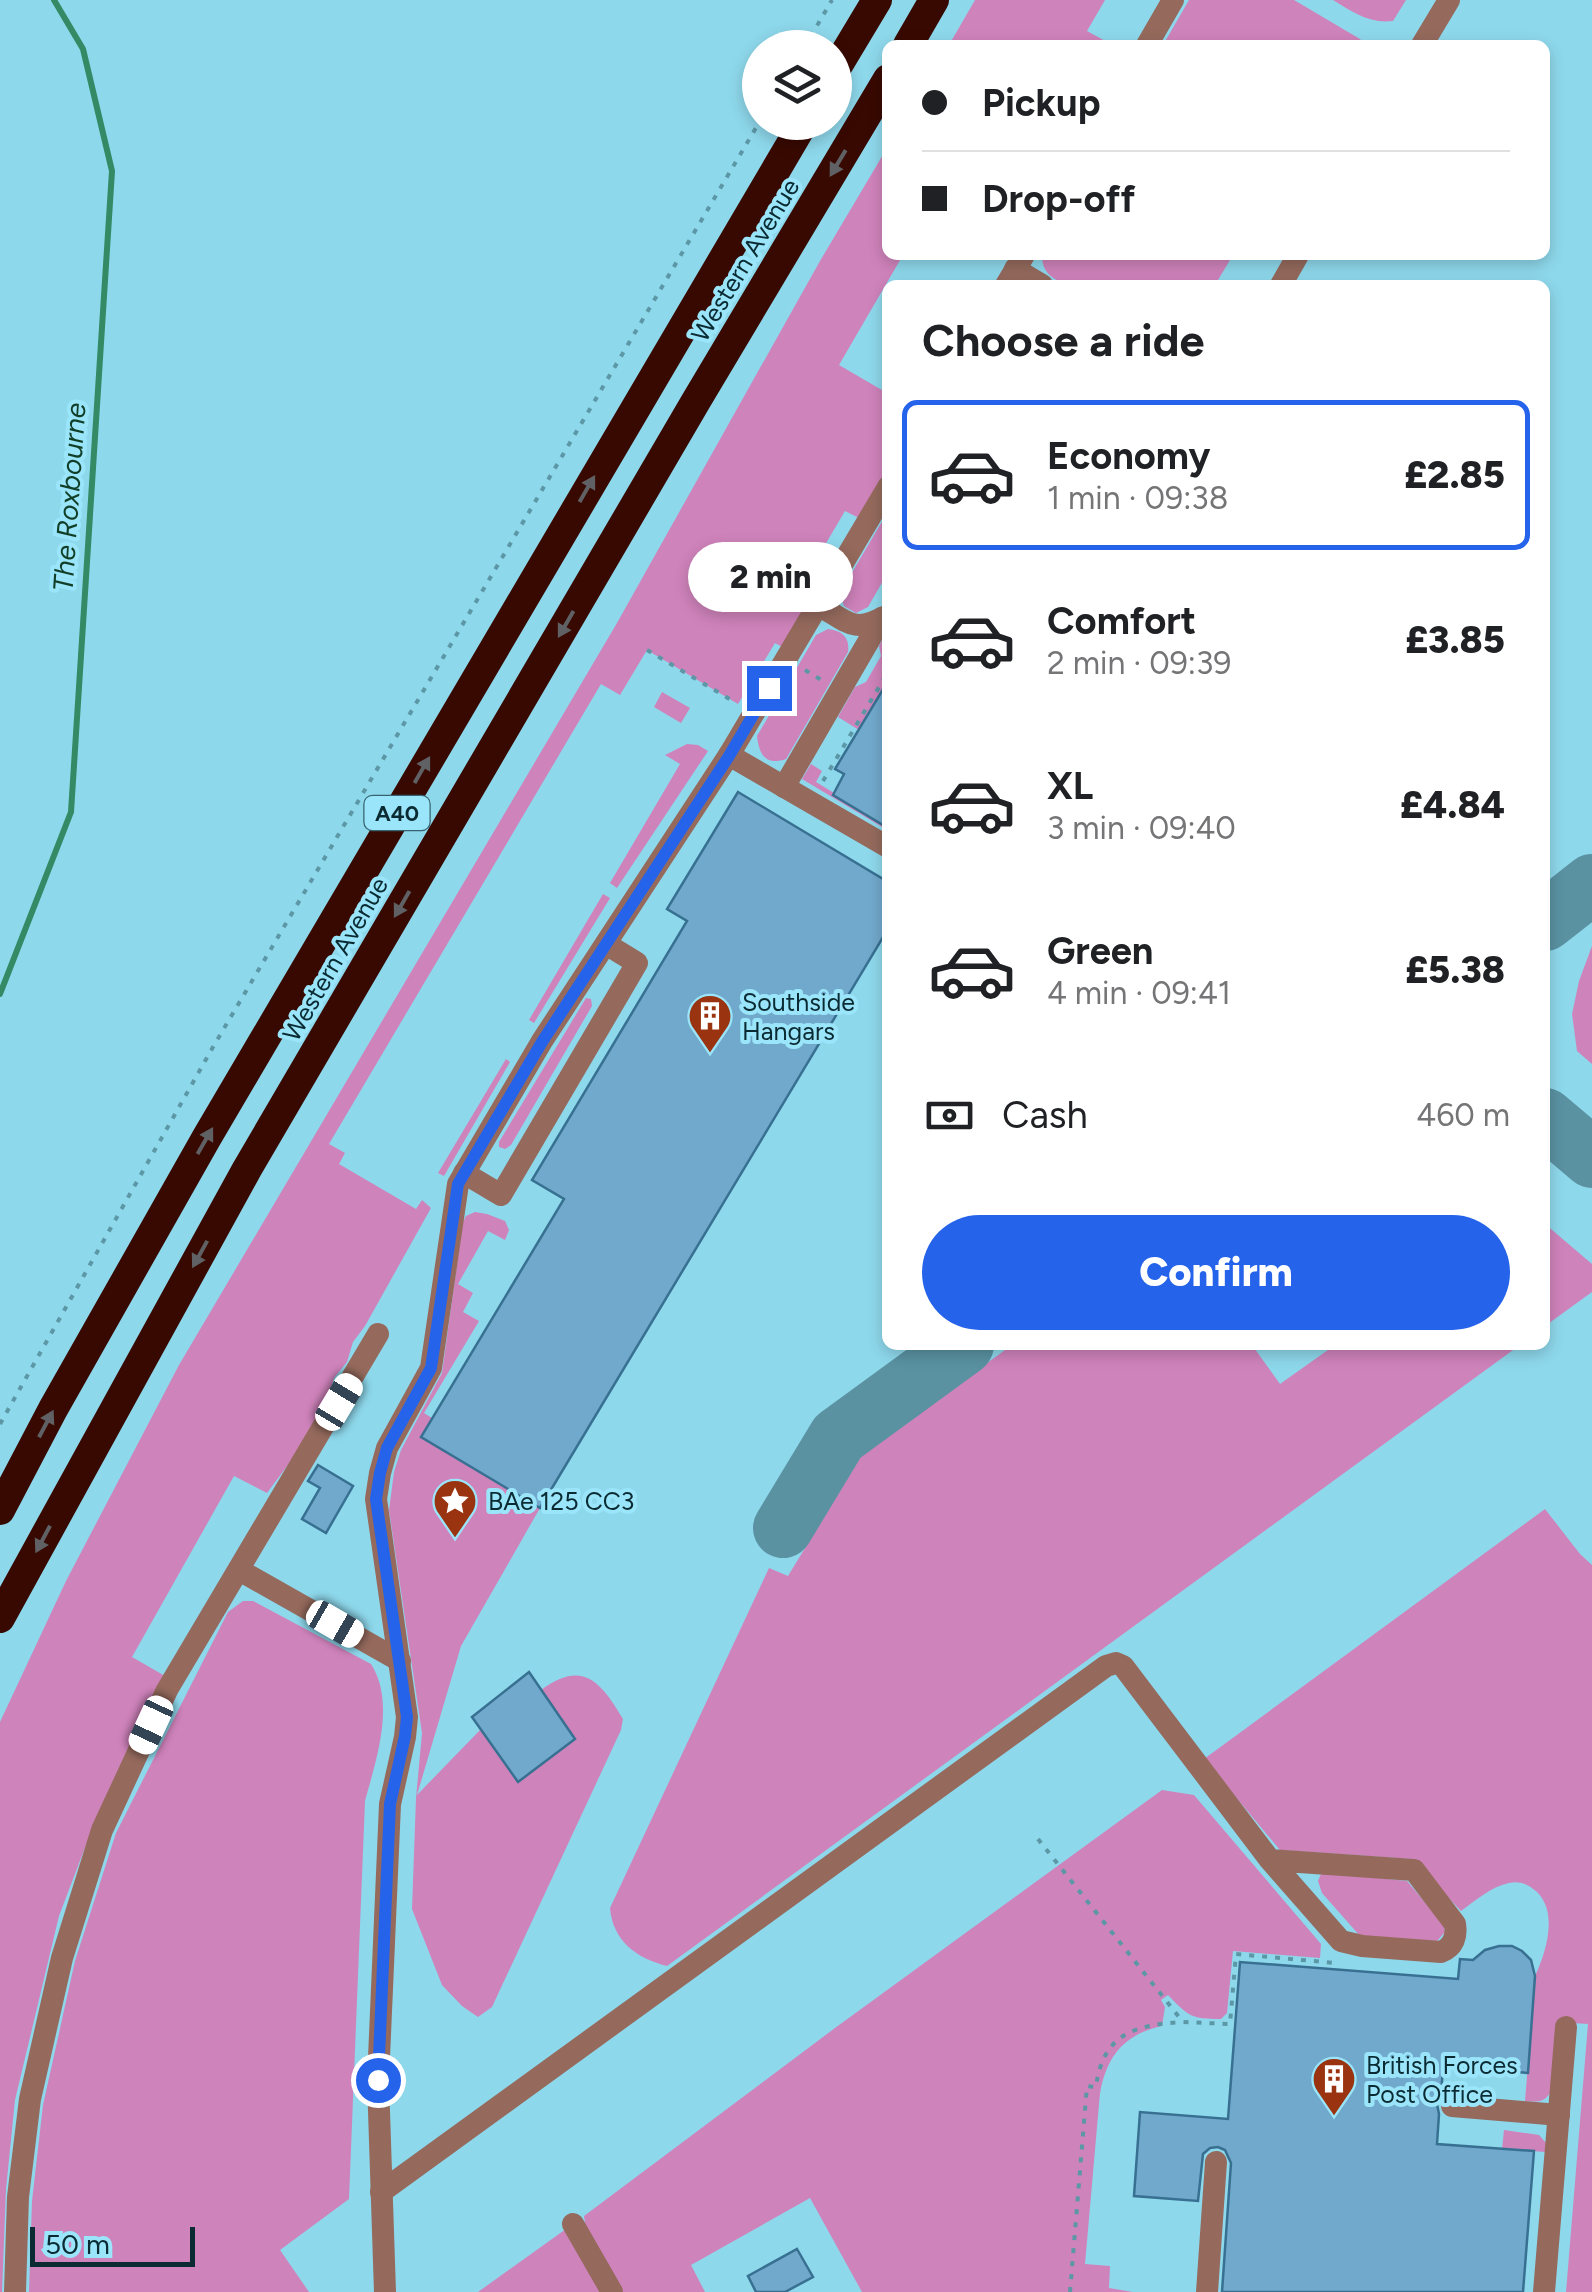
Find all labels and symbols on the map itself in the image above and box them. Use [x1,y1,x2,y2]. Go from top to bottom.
one-way arrow [830,149,847,177]
street label: Western Avenue [685,173,805,347]
water label: The Roxbourne [45,401,93,593]
one-way arrow [578,475,595,503]
callout: 2 min [686,543,852,613]
one-way arrow [558,610,575,638]
route end [747,666,792,711]
one-way arrow [413,756,430,784]
road number: A40 [364,796,430,830]
street label: Western Avenue [276,872,394,1046]
one-way arrow [394,890,411,918]
place label: Southside Hangars [742,987,855,1046]
building icon: Southside Hangars [687,993,733,1054]
one-way arrow [196,1126,213,1155]
one-way arrow [191,1240,208,1269]
car [311,1369,367,1435]
one-way arrow [37,1409,54,1438]
place icon: BAe 125 CC3 [432,1478,478,1539]
place label: BAe 125 CC3 [488,1486,634,1516]
one-way arrow [35,1525,52,1554]
car [302,1596,368,1652]
car [125,1691,177,1759]
place label: British Forces Post Office [1366,2050,1518,2109]
building icon: British Forces Post Office [1311,2056,1357,2117]
route start [356,2058,401,2103]
scale bar [30,2222,195,2266]

